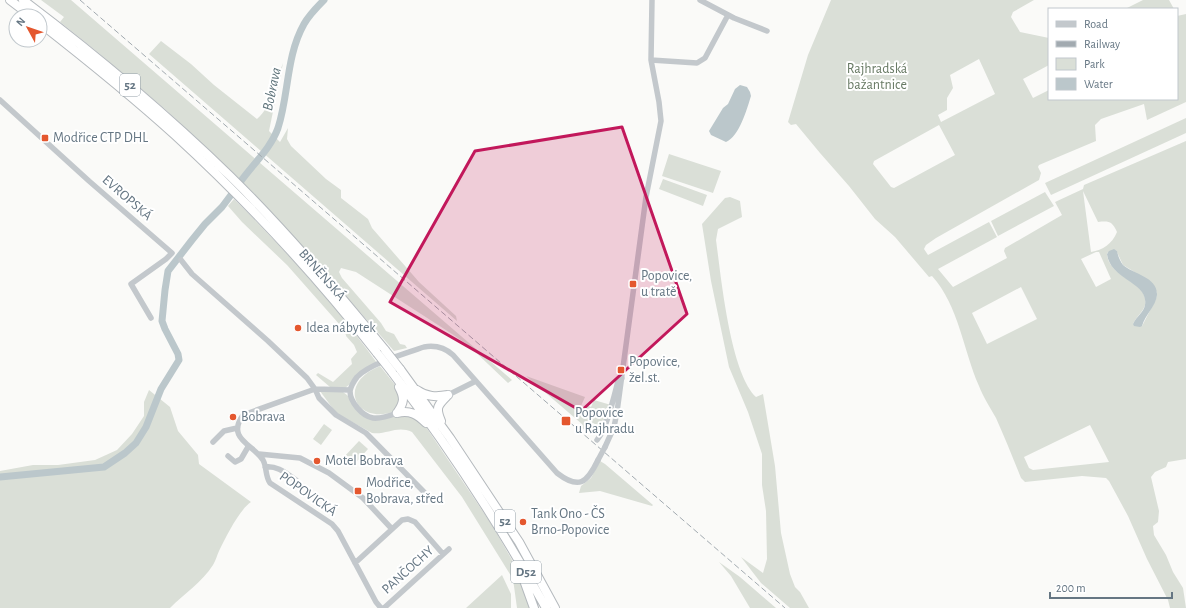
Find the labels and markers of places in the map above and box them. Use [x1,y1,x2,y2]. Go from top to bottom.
place label: Modřice CTP DHL [53,131,148,145]
marker: Modřice CTP DHL [40,133,50,143]
place label: Popovice, u tratě [641,269,692,299]
marker: Popovice, u tratě [628,279,638,289]
place label: Idea nábytek [306,321,376,335]
marker: Idea nábytek [293,323,303,333]
place label: Popovice, žel.st. [629,355,680,385]
marker: Popovice, žel.st. [616,365,626,375]
place label: Popovice u Rajhradu [575,406,635,436]
place label: Bobrava [241,410,286,424]
marker: Bobrava [228,412,238,422]
marker: Popovice u Rajhradu [560,415,572,427]
place label: Motel Bobrava [325,454,404,468]
marker: Motel Bobrava [312,456,322,466]
place label: Modřice, Bobrava, střed [366,476,444,506]
marker: Modřice, Bobrava, střed [353,486,363,496]
place label: Tank Ono - ČS Brno-Popovice [531,505,609,537]
marker: Tank Ono - ČS Brno-Popovice [518,517,528,527]

